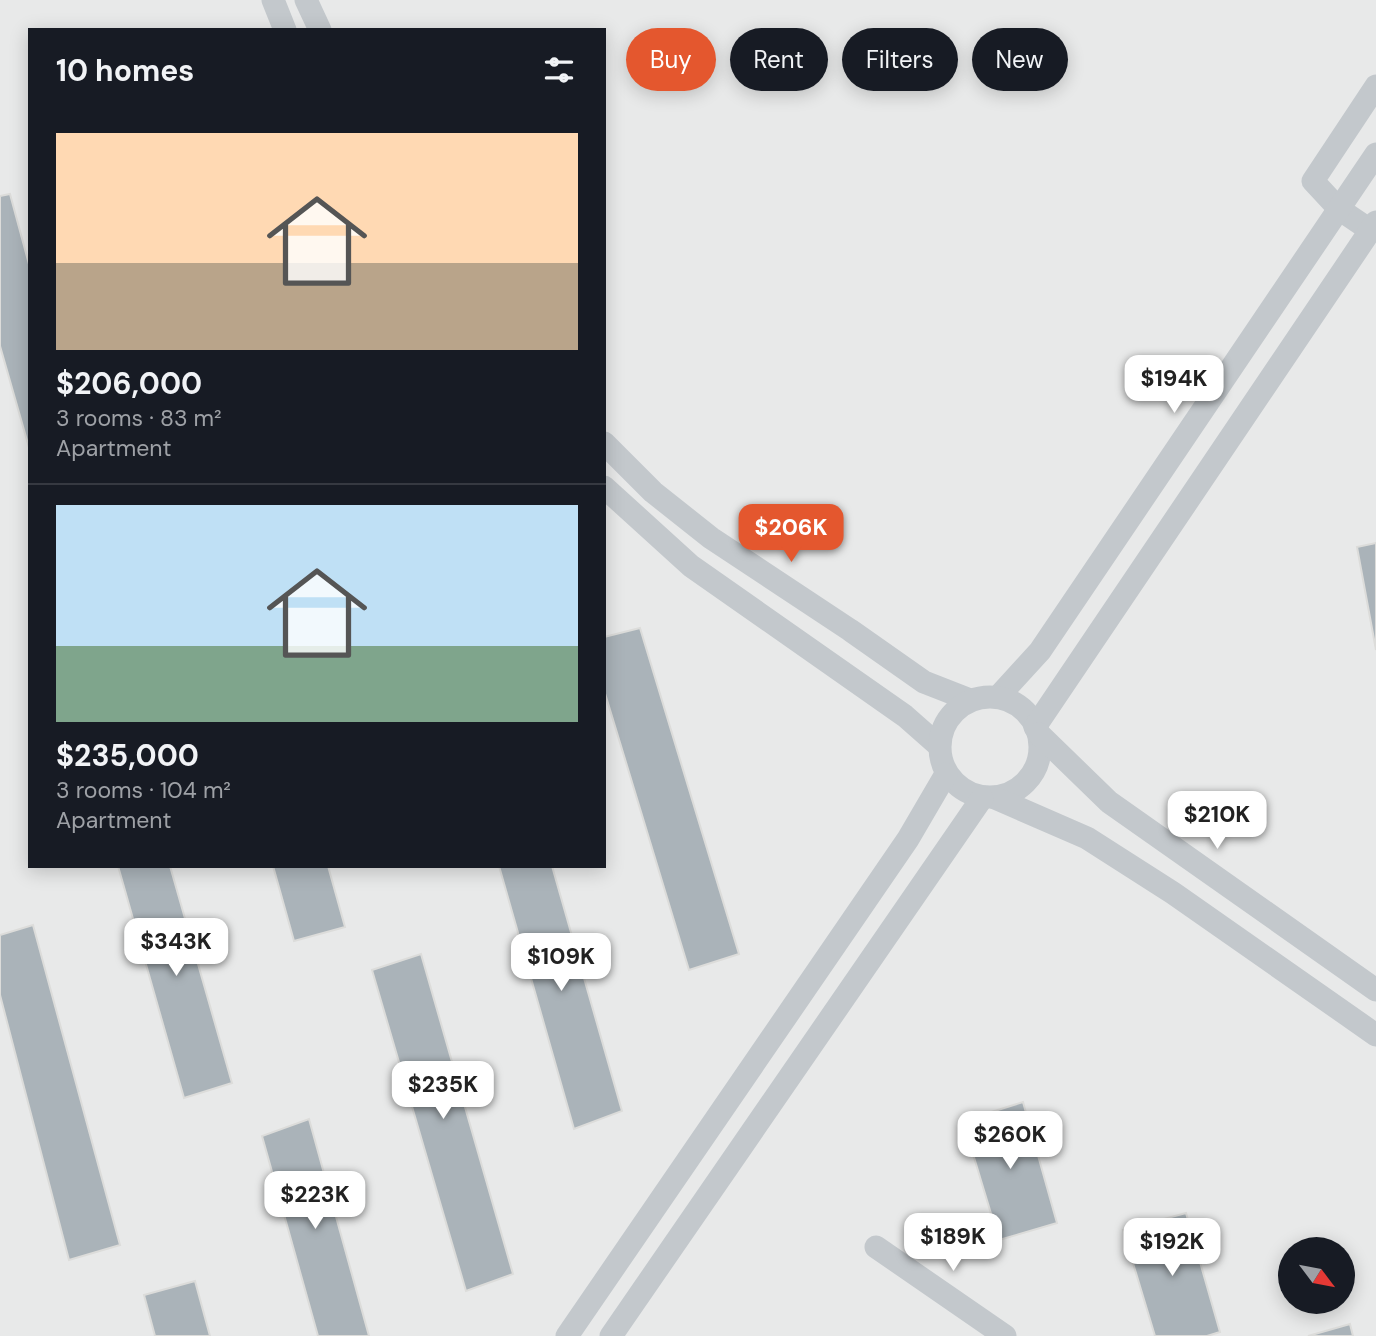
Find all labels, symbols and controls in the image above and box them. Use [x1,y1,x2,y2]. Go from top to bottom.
chip: Buy [626,28,716,91]
chip: Rent [730,28,828,91]
chip: Filters [842,28,958,91]
chip: New [972,28,1068,91]
text: 10 homes [56,51,194,90]
icon: filters [540,51,578,89]
icon: home [254,178,380,304]
pin: $194K [1125,356,1223,415]
text: $194K [1141,363,1207,393]
text: $206,000 [56,364,202,403]
text: 3 rooms · 83 m² [56,403,222,433]
text: Apartment [56,433,171,463]
pin: $206K [742,504,840,564]
text: $206K [755,512,827,542]
icon: home [254,550,380,676]
text: $235,000 [56,736,199,775]
text: 3 rooms · 104 m² [56,775,231,805]
pin: $210K [1168,792,1266,851]
text: $210K [1184,799,1250,829]
text: Apartment [56,805,171,835]
pin: $343K [127,918,225,978]
text: $343K [140,926,212,956]
pin: $109K [512,934,610,993]
text: $109K [527,941,595,971]
pin: $235K [394,1062,492,1121]
text: $235K [408,1069,478,1099]
pin: $260K [961,1112,1059,1171]
text: $260K [974,1119,1046,1149]
pin: $223K [266,1172,364,1231]
text: $223K [280,1179,350,1209]
pin: $189K [904,1214,1002,1273]
pin: $192K [1123,1218,1221,1278]
text: $189K [920,1221,986,1251]
text: $192K [1140,1226,1205,1256]
north arrow [1278,1237,1354,1314]
map controls [1278,1237,1355,1314]

